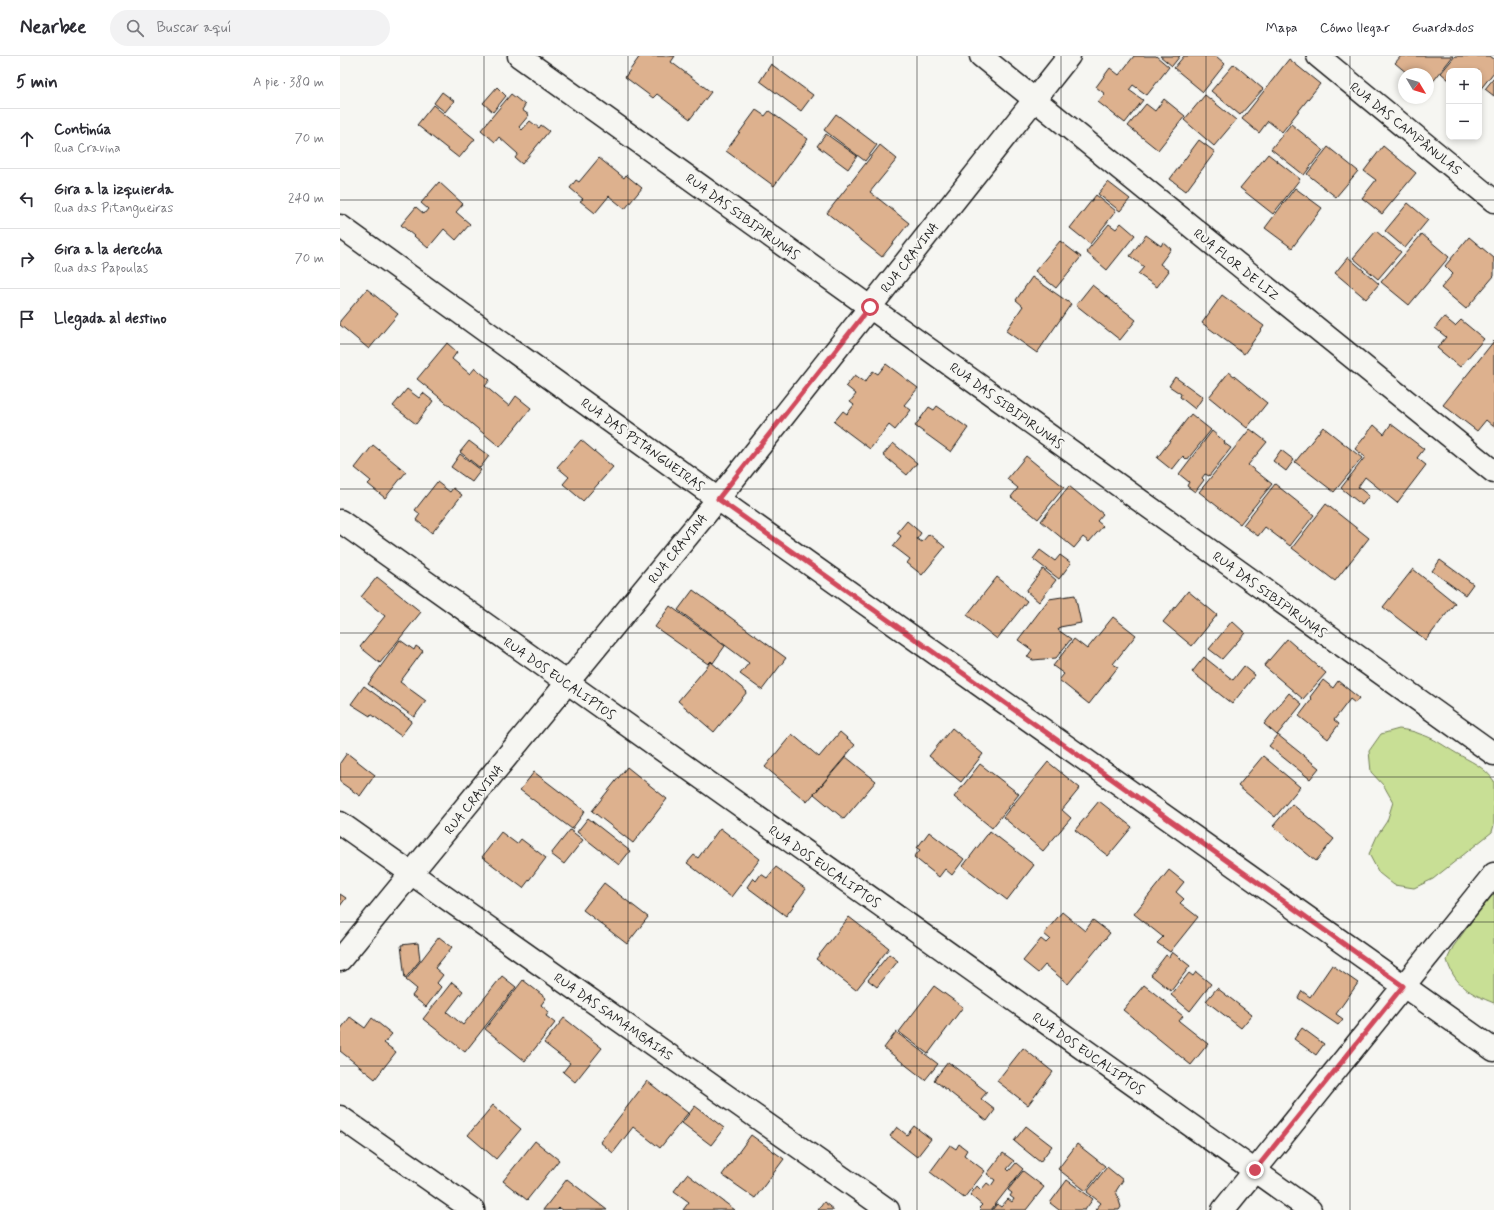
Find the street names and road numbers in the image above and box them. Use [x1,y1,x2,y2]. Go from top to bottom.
street label: RUA DAS CAMPÂNULAS [1346,79,1465,180]
street label: RUA DAS SIBIPIRUNAS [682,170,803,264]
street label: RUA CRAVINA [877,219,943,297]
street label: RUA FLOR DE LIZ [1190,225,1283,305]
street label: RUA DAS SIBIPIRUNAS [946,359,1067,453]
street label: RUA DAS PITANGUEIRAS [577,395,707,496]
street label: RUA CRAVINA [645,511,712,587]
street label: RUA DAS SIBIPIRUNAS [1209,548,1330,642]
street label: RUA DOS EUCALIPTOS [500,634,619,724]
street label: RUA CRAVINA [441,762,508,838]
street label: RUA DOS EUCALIPTOS [765,822,884,912]
street label: RUA DAS SAMAMBAIAS [550,970,676,1065]
street label: RUA DOS EUCALIPTOS [1029,1009,1148,1099]

